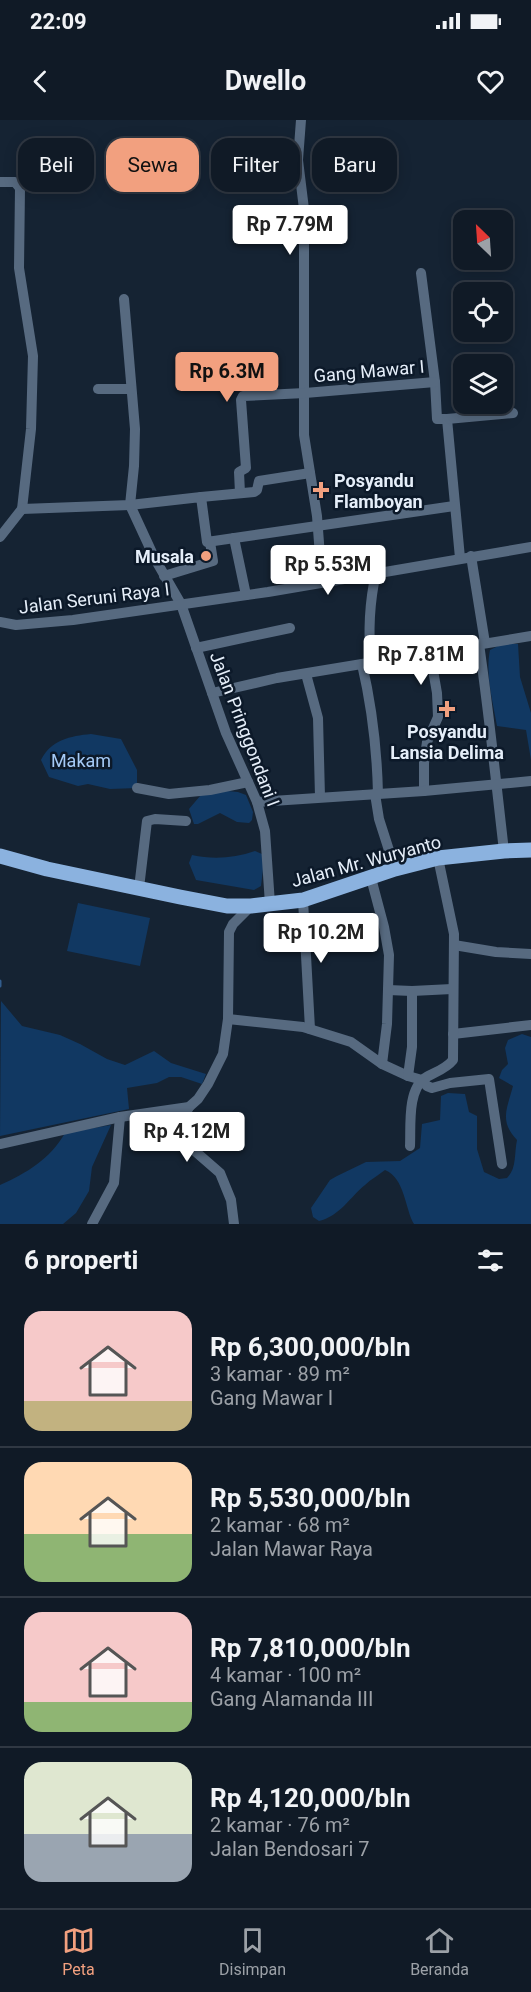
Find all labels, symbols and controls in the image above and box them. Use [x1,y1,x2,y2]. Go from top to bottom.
text: 22:09 [30,9,87,34]
icon: back [24,65,57,98]
text: Dwello [225,65,306,97]
icon: heart [474,65,507,98]
chip: Beli [18,138,94,192]
chip: Sewa [106,138,199,192]
chip: Filter [211,138,300,192]
chip: Baru [312,138,397,192]
pin: Rp 7.79M [228,205,352,256]
north arrow [453,210,513,270]
map controls [453,210,513,414]
text: Rp 7.79M [247,212,333,236]
button: locate [453,282,513,342]
pin: Rp 6.3M [172,352,282,403]
button: layers [453,354,513,414]
street label: Gang Mawar I [313,356,425,386]
text: Rp 6.3M [189,359,265,383]
place label: Posyandu Flamboyan [334,470,423,512]
marker: Posyandu Flamboyan [312,481,330,499]
pin: Rp 5.53M [266,545,390,596]
place label: Musala [135,546,194,567]
marker: Musala [199,549,213,563]
text: Rp 5.53M [285,552,371,576]
street label: Jalan Seruni Raya I [17,578,171,618]
pin: Rp 7.81M [359,635,483,686]
text: Rp 7.81M [378,642,464,666]
street label: Jalan Pringgondani I [206,649,284,809]
marker: Posyandu Lansia Delima [438,700,456,718]
place label: Posyandu Lansia Delima [390,721,504,763]
park label: Makam [51,750,111,771]
street label: Jalan Mr. Wuryanto [289,831,443,891]
pin: Rp 10.2M [259,913,383,964]
text: Rp 10.2M [278,920,364,944]
pin: Rp 4.12M [125,1112,249,1163]
text: Rp 4.12M [144,1119,230,1143]
icon: filters [474,1244,507,1277]
text: 6 properti [24,1245,138,1275]
text: Rp 6,300,000/bln [210,1332,411,1362]
icon: home [72,1335,144,1407]
text: 3 kamar · 89 m² [210,1362,350,1386]
text: Gang Mawar I [210,1386,333,1410]
text: Rp 5,530,000/bln [210,1483,411,1513]
icon: home [72,1486,144,1558]
text: 2 kamar · 68 m² [210,1513,350,1537]
text: Jalan Mawar Raya [210,1537,373,1561]
text: Rp 7,810,000/bln [210,1633,411,1663]
icon: home [72,1636,144,1708]
text: 4 kamar · 100 m² [210,1663,361,1687]
text: Gang Alamanda III [210,1687,373,1711]
text: Rp 4,120,000/bln [210,1783,411,1813]
icon: home [72,1786,144,1858]
text: 2 kamar · 76 m² [210,1813,350,1837]
text: Jalan Bendosari 7 [210,1837,370,1861]
tab: Peta [62,1924,95,1979]
tab: Disimpan [219,1924,286,1979]
tab: Beranda [410,1924,469,1979]

